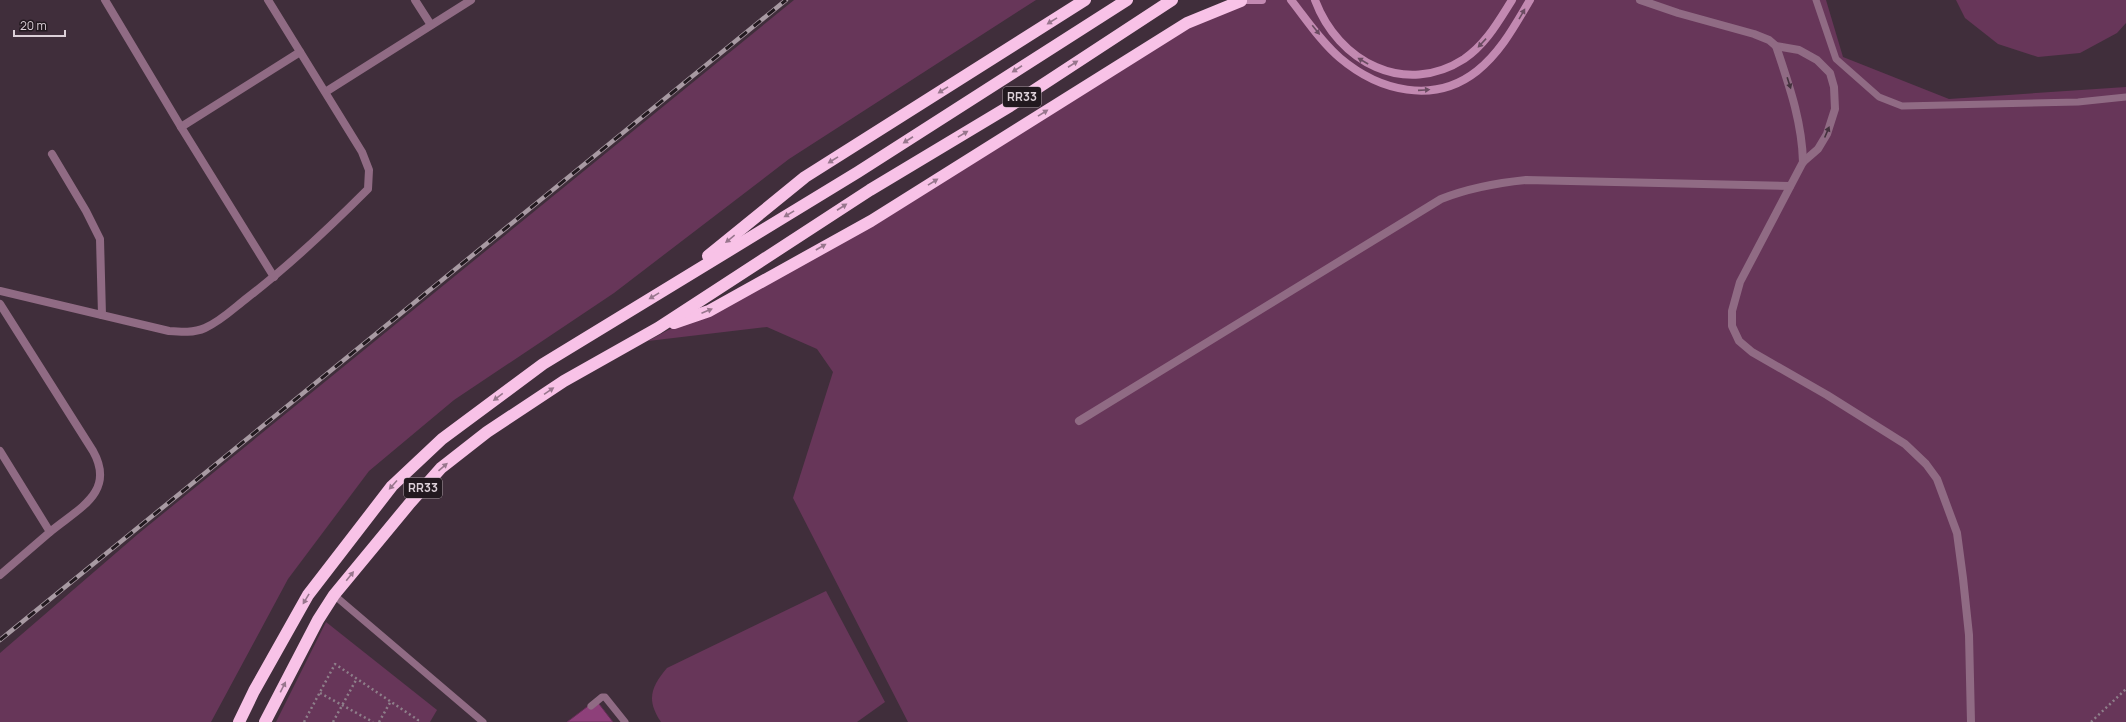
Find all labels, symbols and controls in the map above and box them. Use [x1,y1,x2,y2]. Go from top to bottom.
one-way arrow [1518,8,1525,20]
scale bar [14,12,65,38]
text: 20 m [20,17,47,34]
one-way arrow [1047,17,1058,25]
one-way arrow [1311,24,1320,35]
one-way arrow [1478,39,1487,48]
one-way arrow [1357,58,1369,65]
one-way arrow [1067,61,1079,68]
one-way arrow [1012,65,1022,73]
one-way arrow [1786,77,1792,89]
one-way arrow [1418,86,1430,93]
one-way arrow [937,87,948,94]
road number: RR33 [1003,87,1041,107]
one-way arrow [1038,110,1049,117]
one-way arrow [1825,126,1831,138]
one-way arrow [957,130,969,137]
one-way arrow [903,136,913,144]
one-way arrow [827,156,839,163]
one-way arrow [928,178,938,186]
one-way arrow [837,204,848,211]
one-way arrow [784,210,794,218]
one-way arrow [724,234,735,243]
one-way arrow [815,244,827,251]
one-way arrow [648,293,660,300]
one-way arrow [702,308,713,314]
one-way arrow [543,387,554,395]
one-way arrow [493,393,504,402]
one-way arrow [439,463,448,472]
road number: RR33 [404,478,442,498]
one-way arrow [389,480,398,490]
one-way arrow [345,571,354,582]
one-way arrow [302,593,309,605]
one-way arrow [280,682,286,693]

